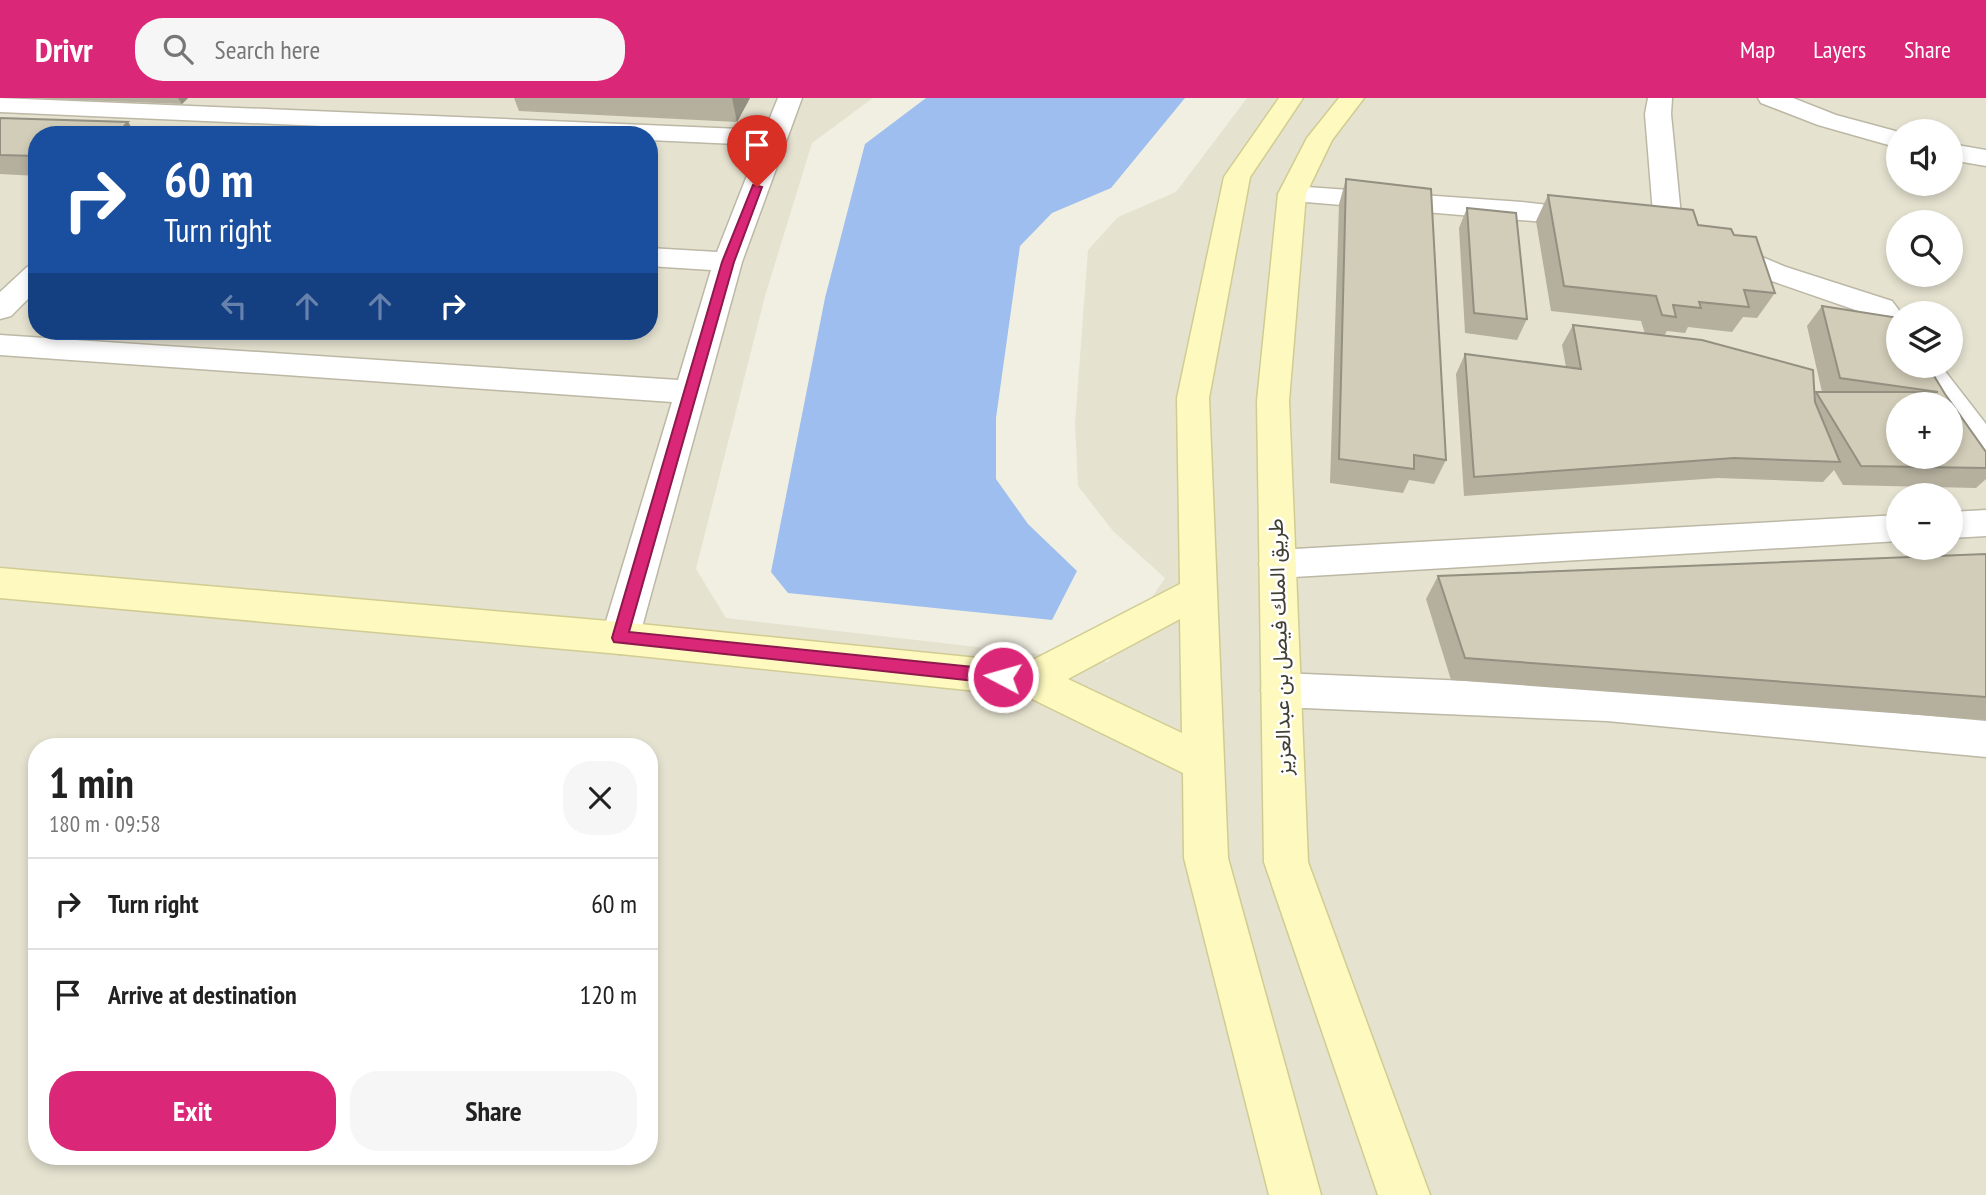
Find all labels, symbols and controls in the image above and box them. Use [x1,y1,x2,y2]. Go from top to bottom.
search box [135,18,625,81]
text: Drivr [35,28,93,71]
icon: search [159,30,197,68]
text: Search here [215,33,320,66]
text: Map [1740,34,1775,65]
text: Layers [1813,34,1866,65]
text: Share [1904,34,1951,65]
pin [727,115,787,187]
map controls [1886,119,1963,560]
button: sound [1886,119,1963,196]
icon: arrive [738,126,776,164]
text: 60 m [164,147,253,211]
icon: right [49,154,140,245]
text: Turn right [164,209,272,251]
button: search [1886,210,1963,287]
icon: left [215,287,253,325]
icon: ahead [288,287,326,325]
icon: ahead [361,287,399,325]
icon: right [434,287,472,325]
button: layers [1886,301,1963,378]
button: + [1886,392,1963,469]
button: − [1886,483,1963,560]
street label: طريق الملك فيصل بن عبدالعزيز [1262,518,1298,777]
position arrow [966,640,1040,714]
text: 1 min [49,755,134,810]
button: close [563,761,637,835]
text: 180 m · 09:58 [49,809,161,838]
icon: right [49,885,87,923]
text: Turn right [108,887,199,920]
text: 60 m [591,887,637,920]
icon: arrive [49,976,87,1014]
text: Arrive at destination [108,978,297,1011]
text: 120 m [579,978,637,1011]
button: Exit [49,1071,336,1151]
button: Share [350,1071,637,1151]

